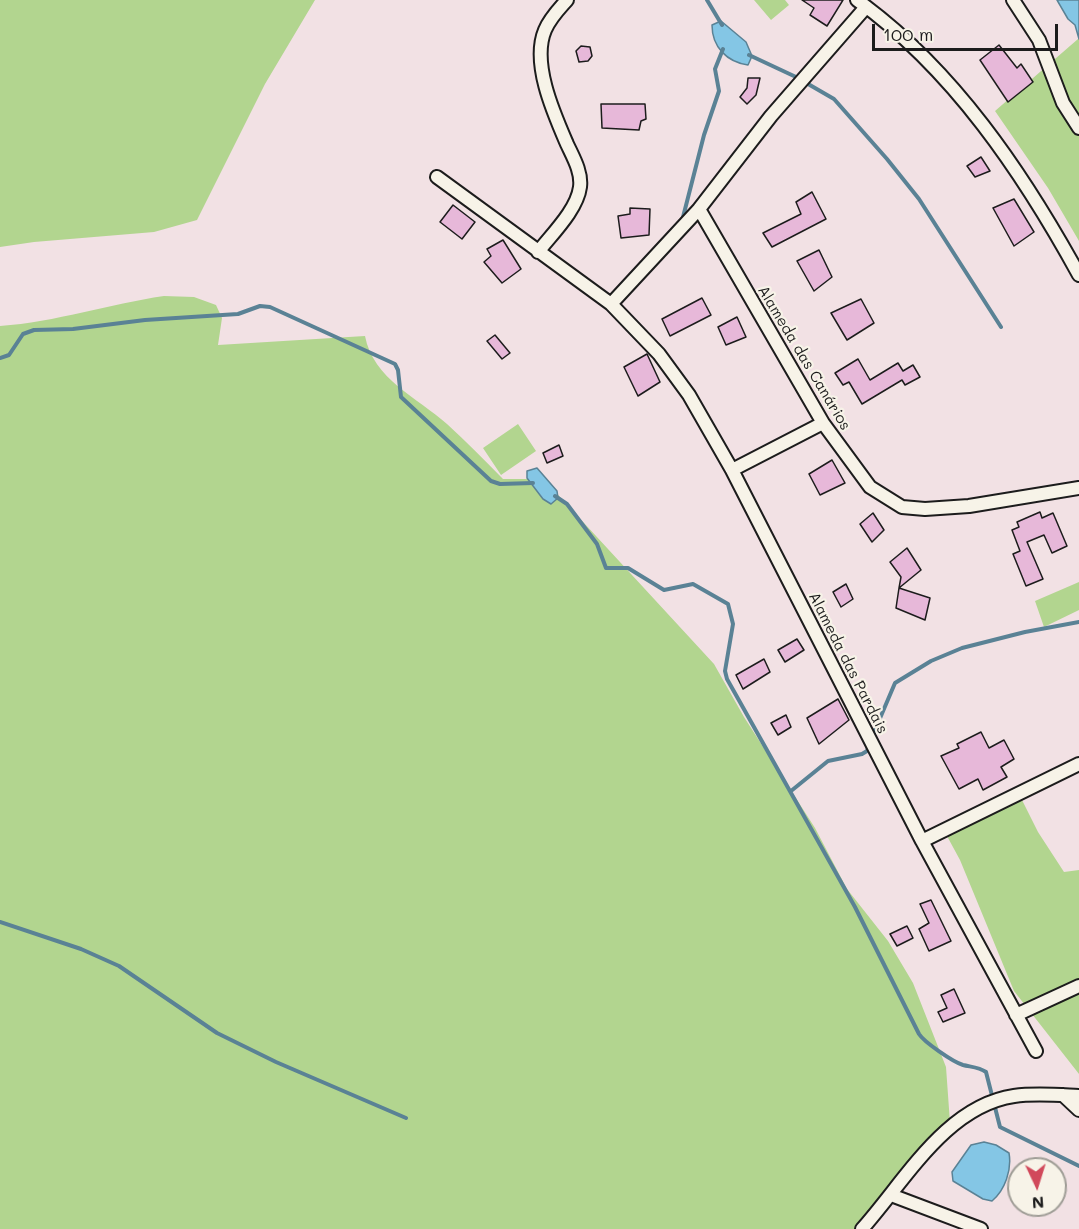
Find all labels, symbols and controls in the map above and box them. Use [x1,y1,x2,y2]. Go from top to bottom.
scale bar [875,12,1061,50]
text: 100 m [883,22,933,46]
street label: Alameda das Canários [754,283,854,433]
street label: Alameda das Pardais [805,589,891,737]
north arrow [1007,1157,1067,1217]
text: N [1031,1193,1045,1214]

